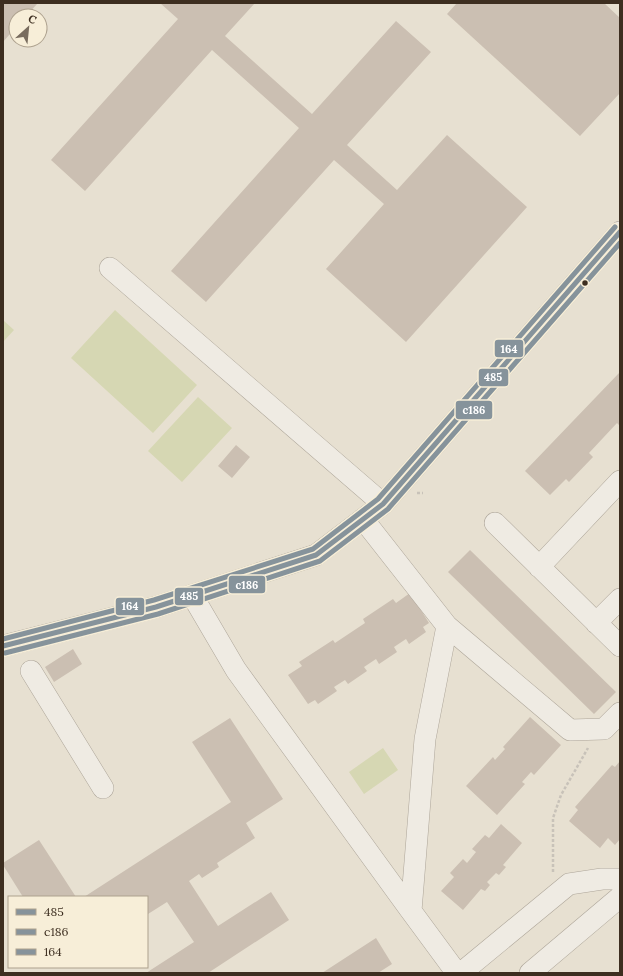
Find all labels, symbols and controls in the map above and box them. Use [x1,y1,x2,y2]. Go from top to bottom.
north arrow [8,8,48,48]
text: С [26,11,39,27]
unlabelled marker [580,278,590,288]
line badge: 164 [494,339,524,358]
text: 164 [501,342,517,356]
line badge: 485 [478,368,509,387]
text: 485 [484,370,502,384]
line badge: с186 [455,400,493,420]
text: с186 [463,403,485,417]
line badge: с186 [228,575,266,594]
text: с186 [236,578,258,592]
line badge: 485 [174,587,204,606]
text: 485 [180,589,198,603]
line badge: 164 [115,597,145,616]
text: 164 [122,599,138,613]
legend [8,896,148,968]
text: 485 [44,904,64,919]
text: с186 [44,924,68,939]
text: 164 [44,944,62,959]

